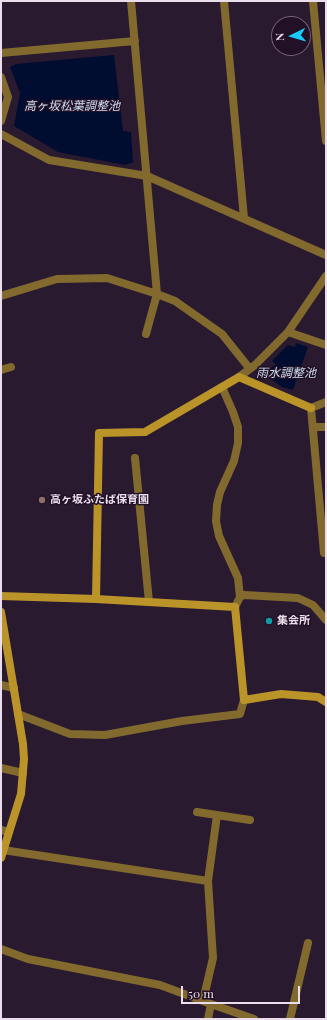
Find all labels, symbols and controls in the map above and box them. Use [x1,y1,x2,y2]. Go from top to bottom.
north arrow [271,16,311,56]
text: N [272,32,287,42]
water label: 高ヶ坂松葉調整池 [24,99,120,113]
water label: 雨水調整池 [256,366,316,380]
place label: 高ヶ坂ふたば保育園 [50,493,149,507]
marker: 高ヶ坂ふたば保育園 [37,495,47,505]
place label: 集会所 [277,614,310,628]
marker: 集会所 [264,616,274,626]
scale bar [183,978,302,1004]
text: 50 m [188,985,214,1001]

